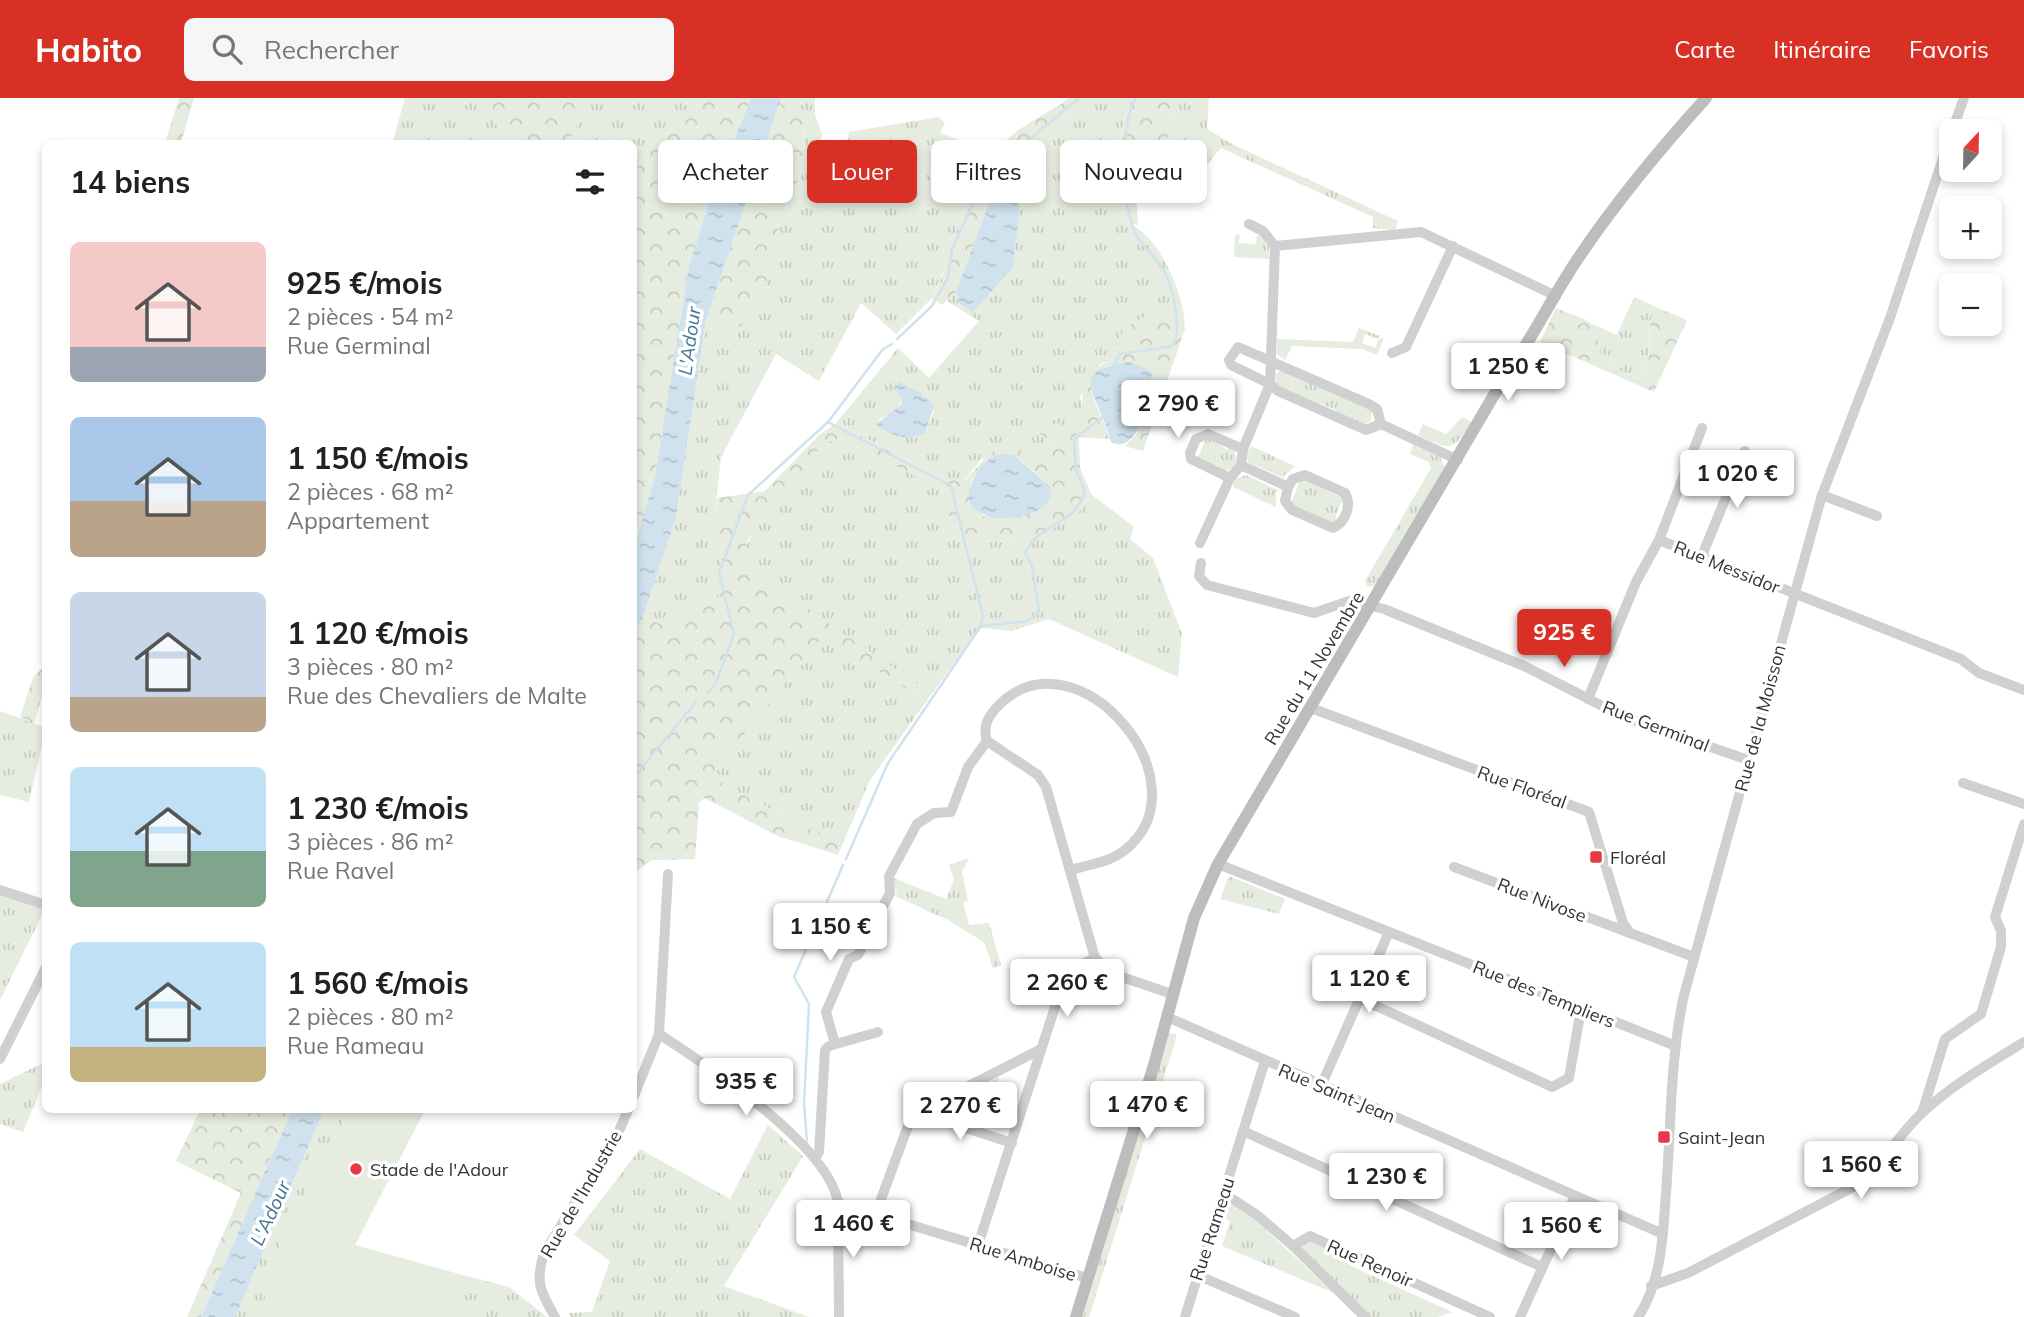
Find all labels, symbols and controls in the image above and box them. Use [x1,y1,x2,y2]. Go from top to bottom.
search box [184,18,674,81]
text: Habito [35,29,142,70]
icon: search [208,30,246,68]
text: Rechercher [264,33,399,66]
text: Carte [1674,34,1735,64]
text: Itinéraire [1773,34,1871,64]
text: Favoris [1909,34,1989,64]
north arrow [1939,119,2002,182]
map controls [1939,119,2002,336]
chip: Acheter [658,140,793,203]
chip: Louer [807,140,917,203]
chip: Filtres [931,140,1046,203]
chip: Nouveau [1060,140,1207,203]
text: 14 biens [70,163,190,201]
icon: filters [571,163,609,201]
button: + [1939,196,2002,259]
text: 925 €/mois [287,264,443,302]
icon: home [126,270,210,354]
button: − [1939,273,2002,336]
text: 2 pièces · 54 m² [287,302,454,331]
water label: L'Adour [672,304,706,377]
text: Rue Germinal [287,331,431,360]
pin: 1 250 € [1443,344,1573,403]
text: 1 250 € [1467,351,1549,380]
pin: 2 790 € [1113,380,1243,440]
text: 2 790 € [1137,388,1219,417]
text: 1 150 €/mois [287,439,469,477]
icon: home [126,445,210,529]
pin: 1 020 € [1672,450,1802,510]
text: 1 020 € [1696,458,1778,487]
text: 2 pièces · 68 m² [287,477,454,506]
text: Appartement [287,506,429,535]
street label: Rue Messidor [1671,535,1784,599]
street label: Rue du 11 Novembre [1259,587,1369,749]
pin: 925 € [1515,610,1613,669]
text: 1 120 €/mois [287,614,469,652]
text: 925 € [1533,617,1595,646]
icon: home [126,620,210,704]
street label: Rue de la Moisson [1729,642,1791,794]
text: 3 pièces · 80 m² [287,652,454,681]
text: Rue des Chevaliers de Malte [287,681,587,710]
street label: Rue Germinal [1599,695,1713,757]
street label: Rue Floréal [1474,760,1570,814]
text: 1 230 €/mois [287,789,469,827]
icon: home [126,795,210,879]
text: 3 pièces · 86 m² [287,827,454,856]
place label: Floréal [1610,846,1666,869]
marker: Floréal [1588,849,1604,865]
text: Rue Ravel [287,856,394,885]
street label: Rue Nivose [1494,873,1590,927]
pin: 1 150 € [765,904,895,963]
text: 1 150 € [789,911,871,940]
street label: Rue des Templiers [1470,955,1618,1033]
pin: 1 120 € [1304,956,1434,1015]
pin: 2 260 € [1002,960,1132,1019]
text: 1 120 € [1328,963,1410,992]
text: 1 560 €/mois [287,964,469,1002]
text: 2 260 € [1026,967,1108,996]
icon: home [126,970,210,1054]
text: 2 pièces · 80 m² [287,1002,454,1031]
text: Rue Rameau [287,1031,424,1060]
pin: 935 € [697,1058,795,1118]
street label: Rue Saint-Jean [1275,1058,1399,1128]
text: 935 € [715,1066,777,1095]
pin: 2 270 € [895,1082,1025,1142]
pin: 1 470 € [1082,1082,1212,1141]
text: 1 470 € [1106,1089,1188,1118]
text: 2 270 € [919,1090,1001,1119]
street label: Rue de l'Industrie [535,1126,627,1262]
place label: Saint-Jean [1678,1126,1765,1149]
marker: Saint-Jean [1656,1129,1672,1145]
pin: 1 560 € [1796,1142,1926,1201]
text: 1 560 € [1820,1149,1902,1178]
pin: 1 230 € [1321,1154,1451,1213]
place label: Stade de l'Adour [370,1158,509,1181]
marker: Stade de l'Adour [348,1161,364,1177]
text: 1 230 € [1345,1161,1427,1190]
street label: Rue Rameau [1184,1174,1240,1284]
water label: L'Adour [245,1176,296,1249]
pin: 1 460 € [788,1200,918,1260]
pin: 1 560 € [1496,1202,1626,1262]
text: 1 460 € [812,1208,894,1237]
text: 1 560 € [1520,1210,1602,1239]
street label: Rue Amboise [967,1232,1079,1286]
street label: Rue Renoir [1324,1234,1417,1292]

